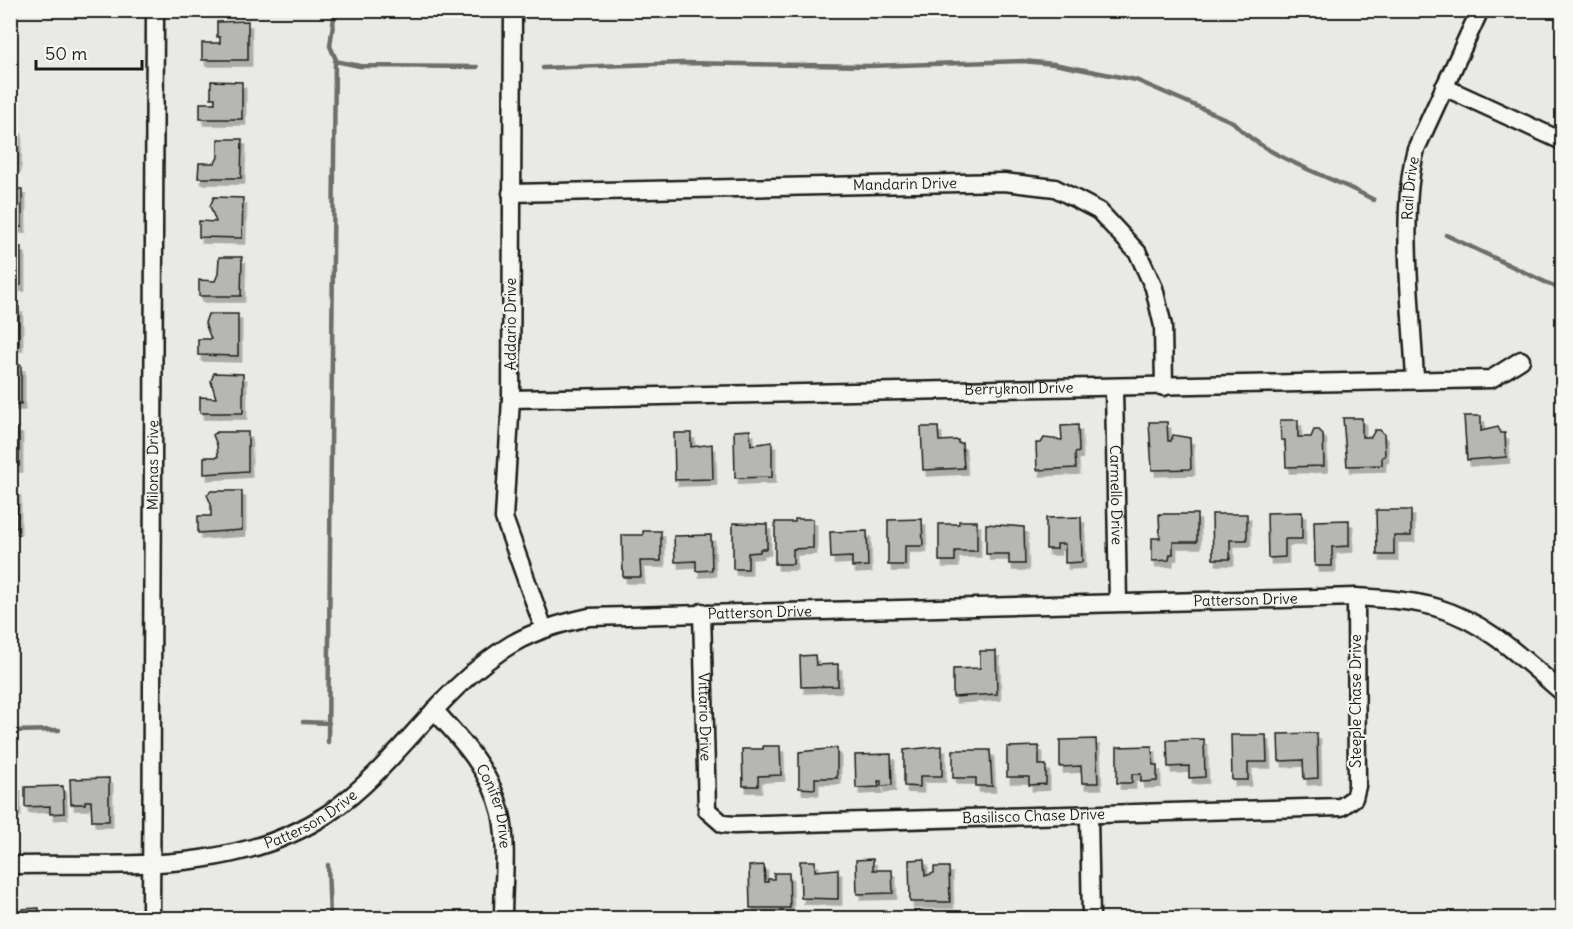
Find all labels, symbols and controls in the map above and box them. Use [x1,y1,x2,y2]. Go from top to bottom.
scale bar [36,33,142,71]
text: 50 m [45,42,87,65]
street label: Rail Drive [1398,155,1423,220]
street label: Mandarin Drive [853,173,957,194]
street label: Addario Drive [501,278,520,370]
street label: Berryknoll Drive [964,378,1074,399]
street label: Milonas Drive [143,420,162,510]
street label: Carmello Drive [1106,445,1127,545]
street label: Patterson Drive [1193,589,1298,610]
street label: Patterson Drive [707,601,812,623]
street label: Steeple Chase Drive [1346,634,1365,768]
street label: Vittario Drive [695,672,716,761]
street label: Conifer Drive [472,760,515,849]
street label: Patterson Drive [262,785,361,853]
street label: Basilisco Chase Drive [962,804,1105,827]

